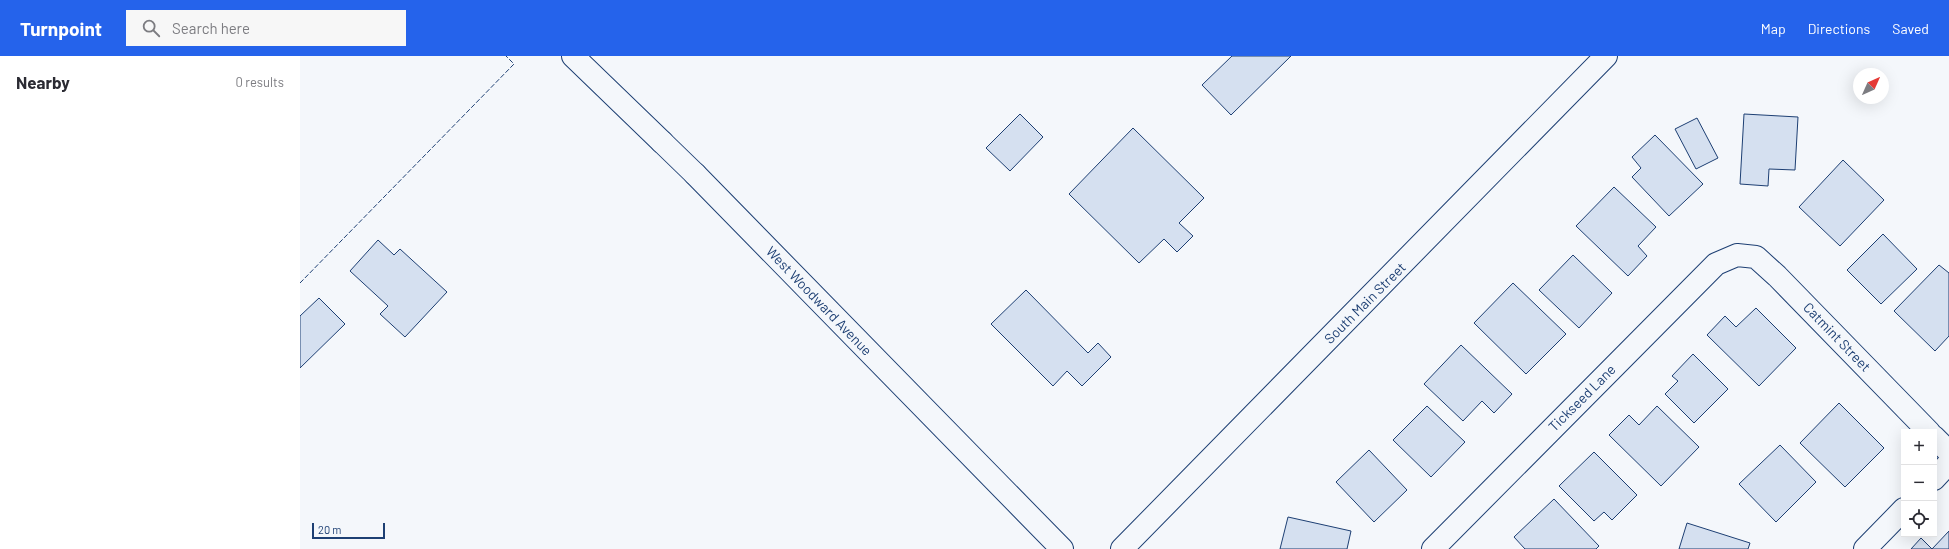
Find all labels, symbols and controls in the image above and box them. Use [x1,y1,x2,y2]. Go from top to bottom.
search box [126,10,406,46]
text: Turnpoint [20,17,102,40]
icon: search [140,17,162,39]
text: Search here [172,19,250,37]
text: Map [1761,20,1786,37]
text: Directions [1808,20,1870,37]
text: Saved [1892,20,1929,37]
north arrow [1853,68,1889,104]
text: Nearby [16,72,70,92]
text: 0 results [235,74,284,90]
street label: West Woodward Avenue [763,243,876,359]
street label: South Main Street [1320,258,1409,347]
street label: Catmint Street [1800,299,1875,375]
street label: Tickseed Lane [1545,361,1619,435]
map controls [1901,429,1937,537]
button: + [1901,429,1937,465]
button: − [1901,465,1937,501]
button: locate [1901,501,1937,537]
scale bar [312,521,385,540]
text: 20 m [318,523,341,536]

